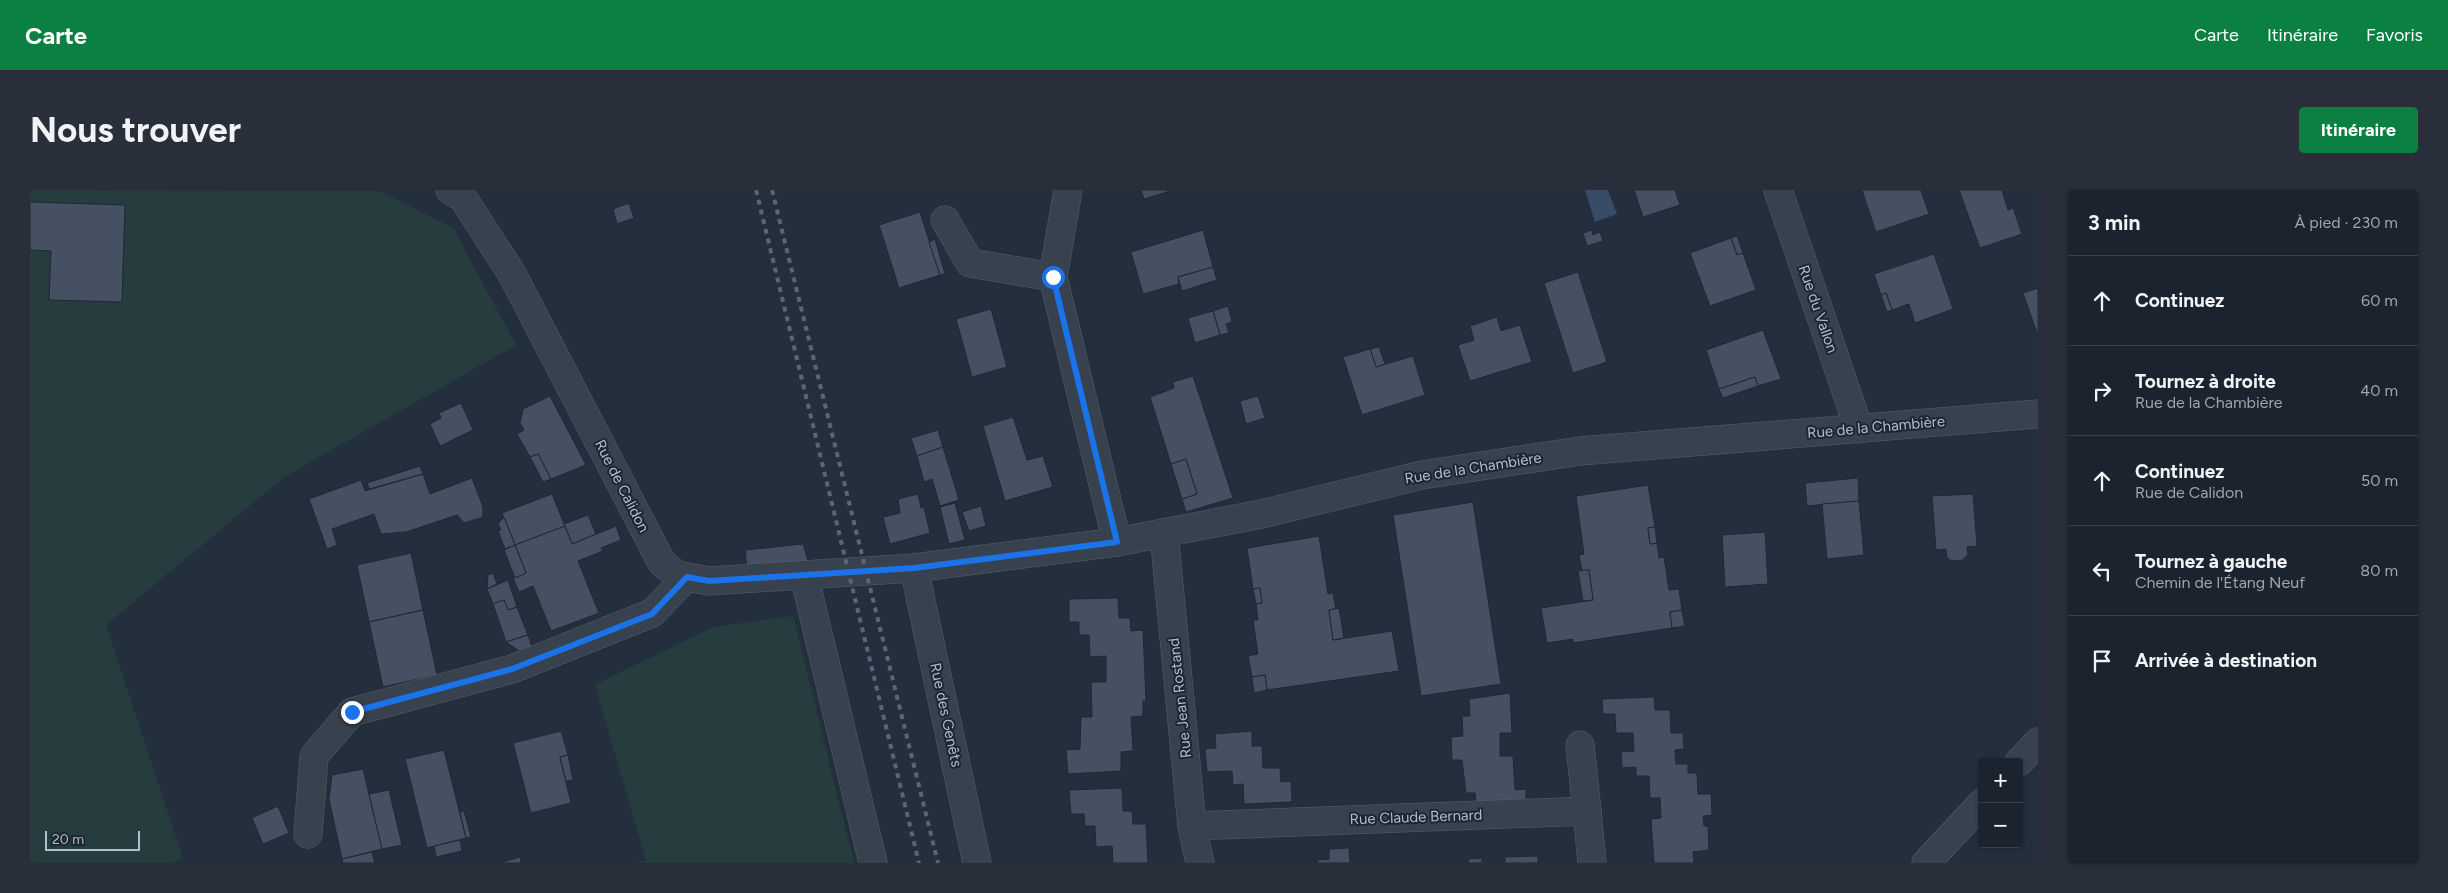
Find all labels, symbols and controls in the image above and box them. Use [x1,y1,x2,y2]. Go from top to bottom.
text: Carte [25,21,87,50]
text: Carte [2194,24,2239,46]
text: Itinéraire [2267,24,2338,46]
text: Favoris [2366,24,2423,46]
button: Itinéraire [2299,107,2418,153]
text: Nous trouver [30,109,241,151]
text: 3 min [2088,210,2140,235]
text: À pied · 230 m [2294,213,2398,232]
street label: Rue du Vallon [1795,263,1841,355]
route start [1042,266,1065,289]
icon: ahead [2088,287,2116,315]
text: Continuez [2135,289,2224,312]
text: 60 m [2361,291,2398,310]
text: Tournez à droite [2135,370,2276,393]
icon: right [2088,377,2116,405]
text: 40 m [2360,381,2398,400]
text: Rue de la Chambière [2135,393,2283,412]
street label: Rue de la Chambière [1806,412,1946,442]
street label: Rue de Calidon [591,437,653,535]
street label: Rue de la Chambière [1403,448,1543,488]
text: Continuez [2135,460,2224,483]
icon: ahead [2088,467,2116,495]
text: 50 m [2361,471,2398,490]
text: Rue de Calidon [2135,483,2243,502]
text: Tournez à gauche [2135,550,2287,573]
icon: left [2088,557,2116,585]
text: 80 m [2360,561,2398,580]
text: Chemin de l'Étang Neuf [2135,573,2305,592]
street label: Rue Jean Rostand [1165,637,1195,759]
icon: arrive [2088,647,2116,675]
text: Arrivée à destination [2135,649,2317,672]
street label: Rue des Genêts [926,661,966,769]
route end [341,701,364,724]
map controls [1978,758,2023,848]
button: + [1978,758,2023,803]
button: − [1978,803,2023,848]
street label: Rue Claude Bernard [1349,806,1483,828]
scale bar [45,828,140,851]
text: 20 m [52,831,84,848]

